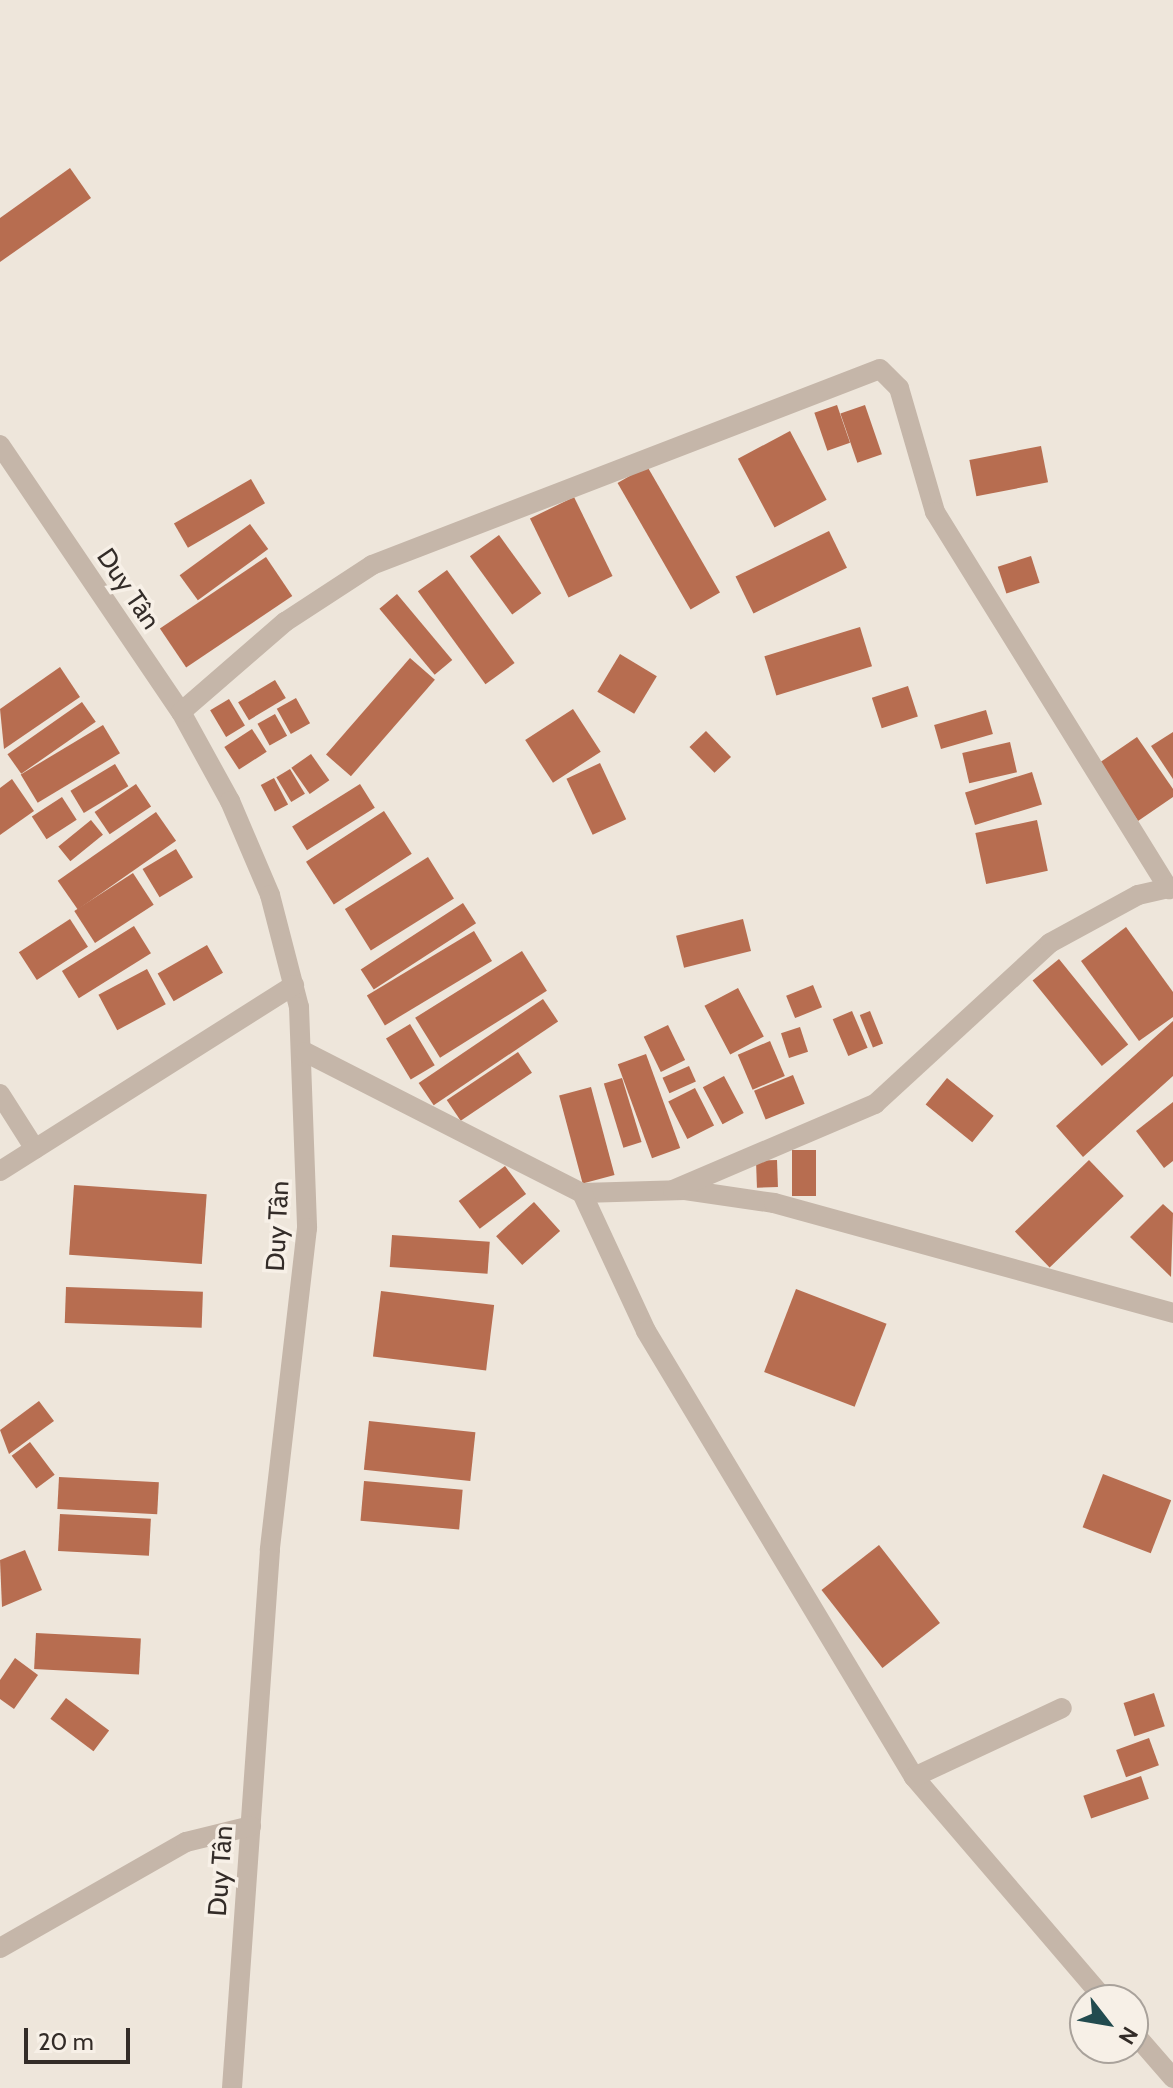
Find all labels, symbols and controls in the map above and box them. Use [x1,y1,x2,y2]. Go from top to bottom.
street label: Duy Tân [90,543,166,635]
street label: Duy Tân [260,1180,296,1272]
street label: Duy Tân [202,1825,240,1917]
north arrow [1069,1984,1149,2064]
scale bar [28,2012,134,2062]
text: N [1113,2022,1144,2049]
text: 20 m [38,2027,94,2056]

